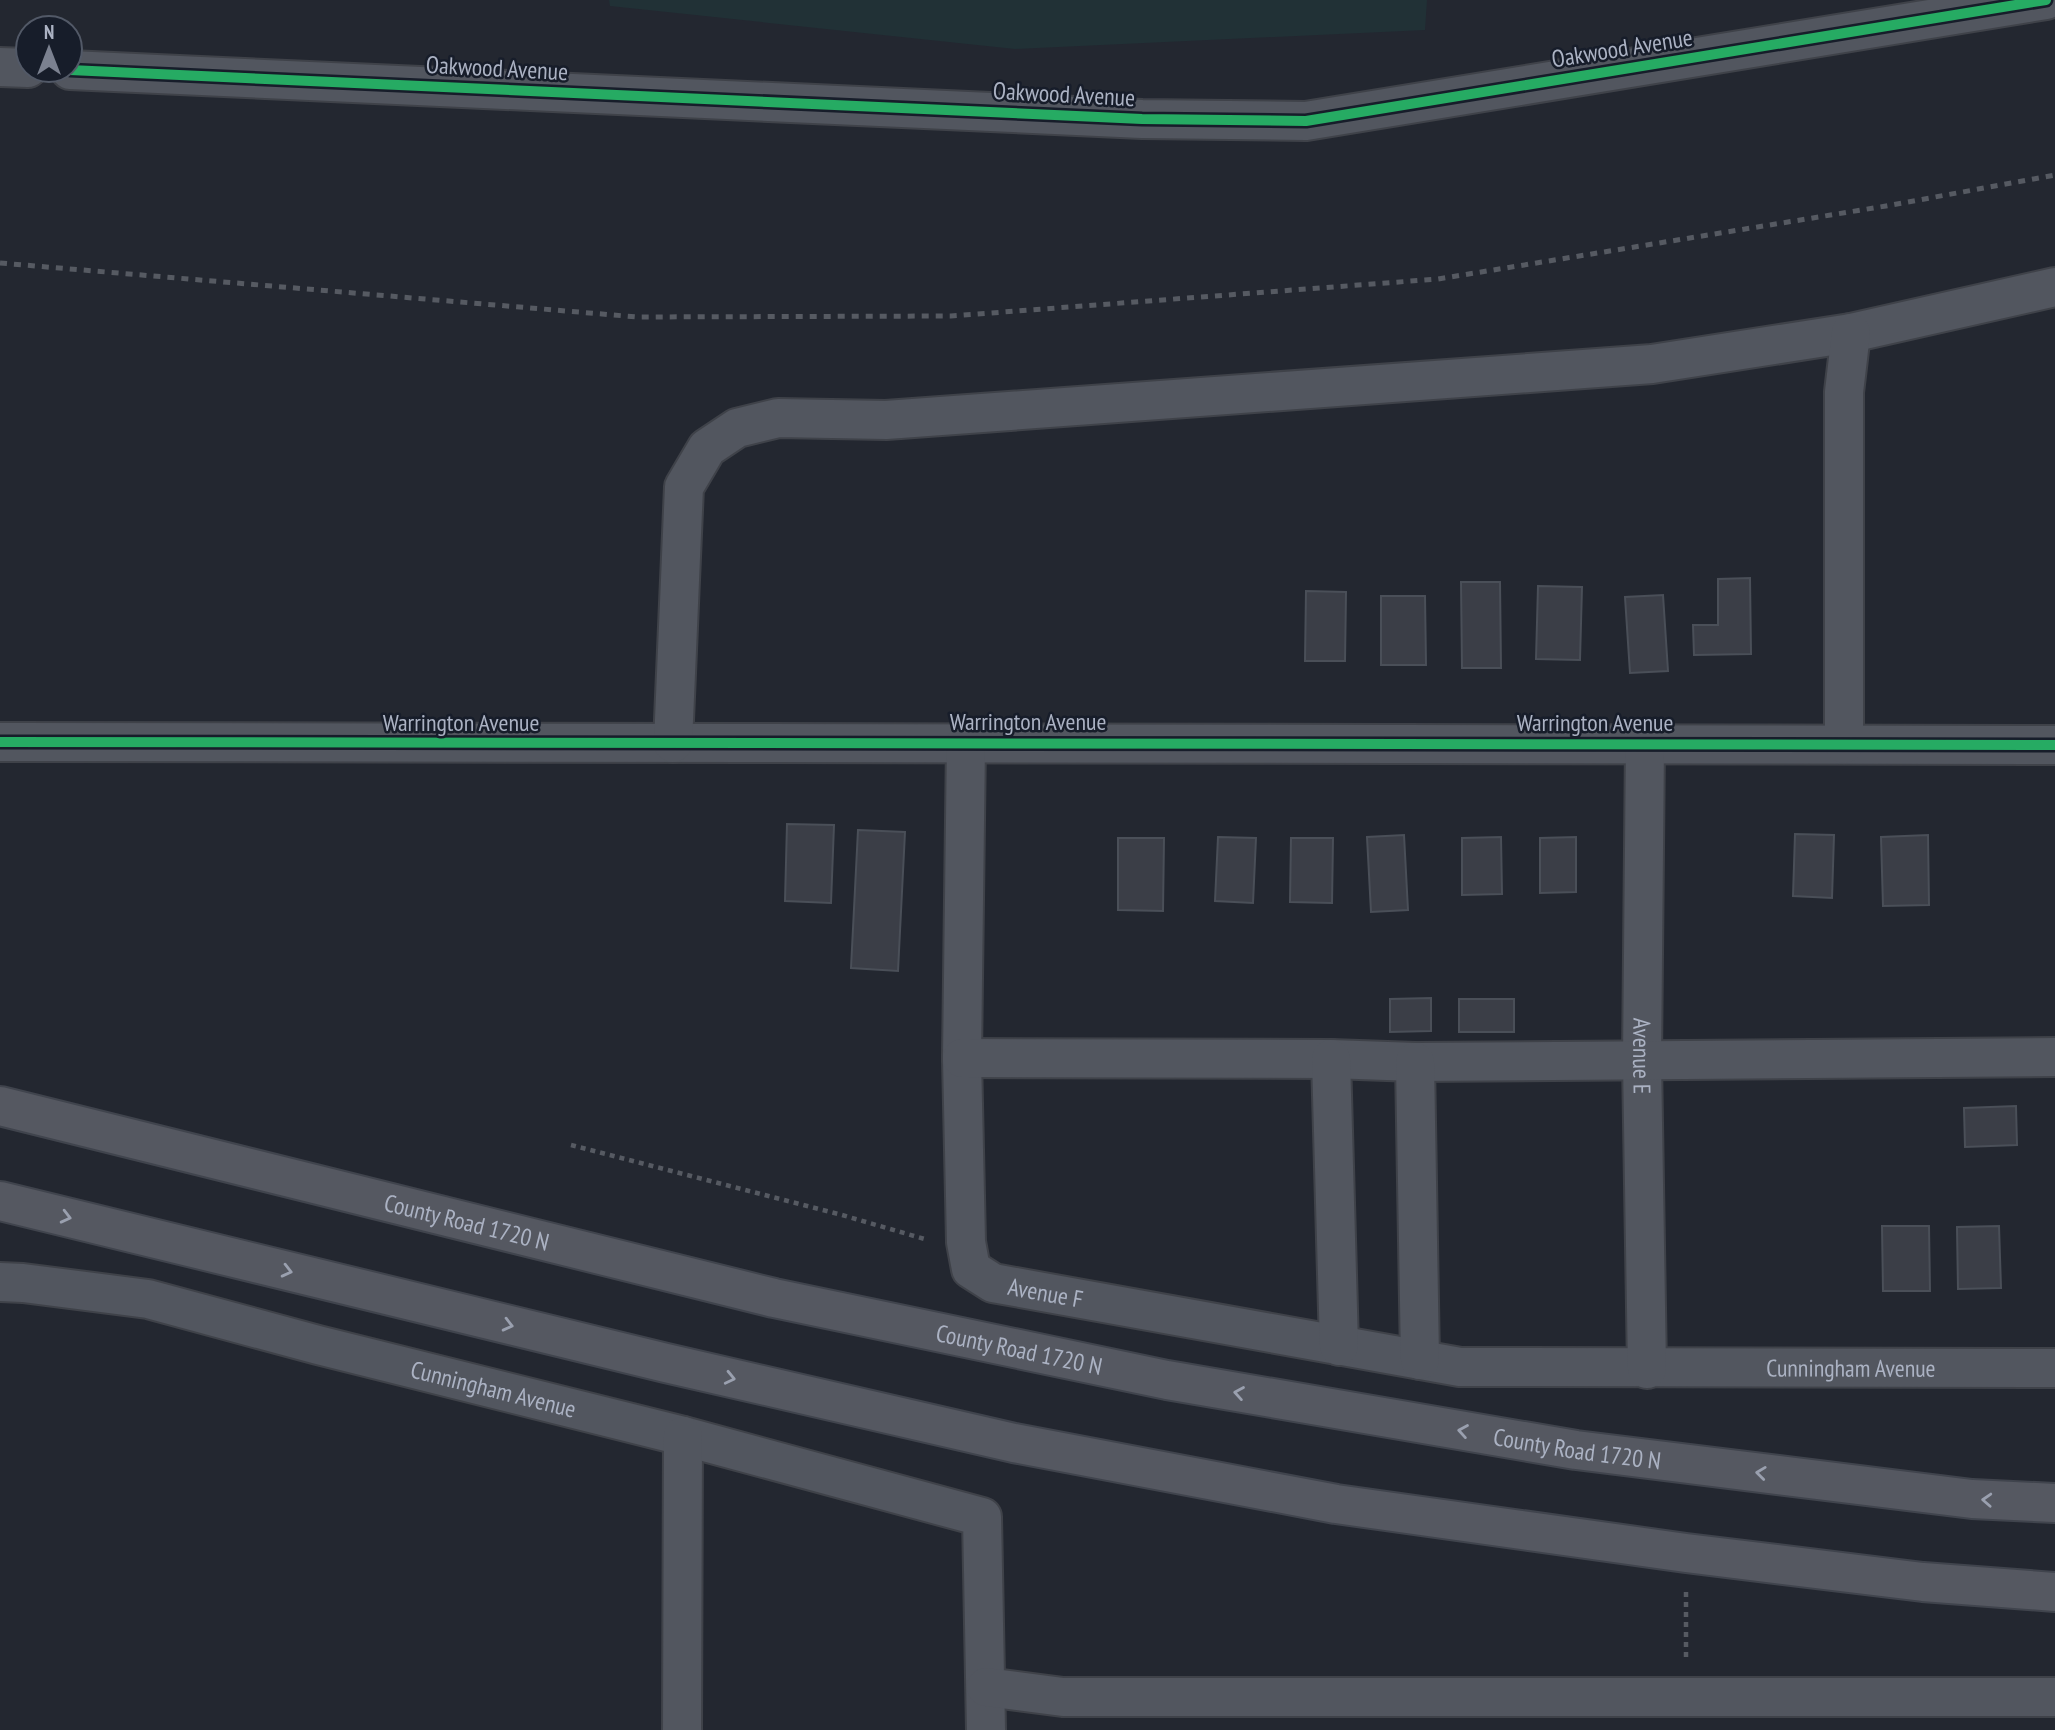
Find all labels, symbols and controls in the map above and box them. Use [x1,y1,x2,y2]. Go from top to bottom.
north arrow [14,14,84,84]
text: N [44,20,54,44]
street label: Oakwood Avenue [1549,22,1695,74]
street label: Oakwood Avenue [425,49,569,87]
street label: Oakwood Avenue [992,75,1136,113]
street label: Warrington Avenue [950,706,1106,737]
street label: Warrington Avenue [383,707,539,738]
street label: Warrington Avenue [1517,707,1673,738]
street label: Avenue E [1626,1018,1658,1094]
street label: County Road 1720 N [381,1186,553,1257]
one-way arrow [60,1209,72,1223]
one-way arrow [281,1263,293,1277]
street label: Avenue F [1006,1270,1086,1314]
one-way arrow [502,1317,514,1331]
street label: County Road 1720 N [933,1317,1105,1382]
street label: Cunningham Avenue [1766,1352,1936,1383]
street label: Cunningham Avenue [408,1353,579,1424]
one-way arrow [723,1370,735,1384]
one-way arrow [1233,1386,1245,1401]
street label: County Road 1720 N [1491,1421,1663,1476]
one-way arrow [1457,1424,1469,1439]
one-way arrow [1755,1465,1767,1480]
one-way arrow [1981,1492,1992,1507]

